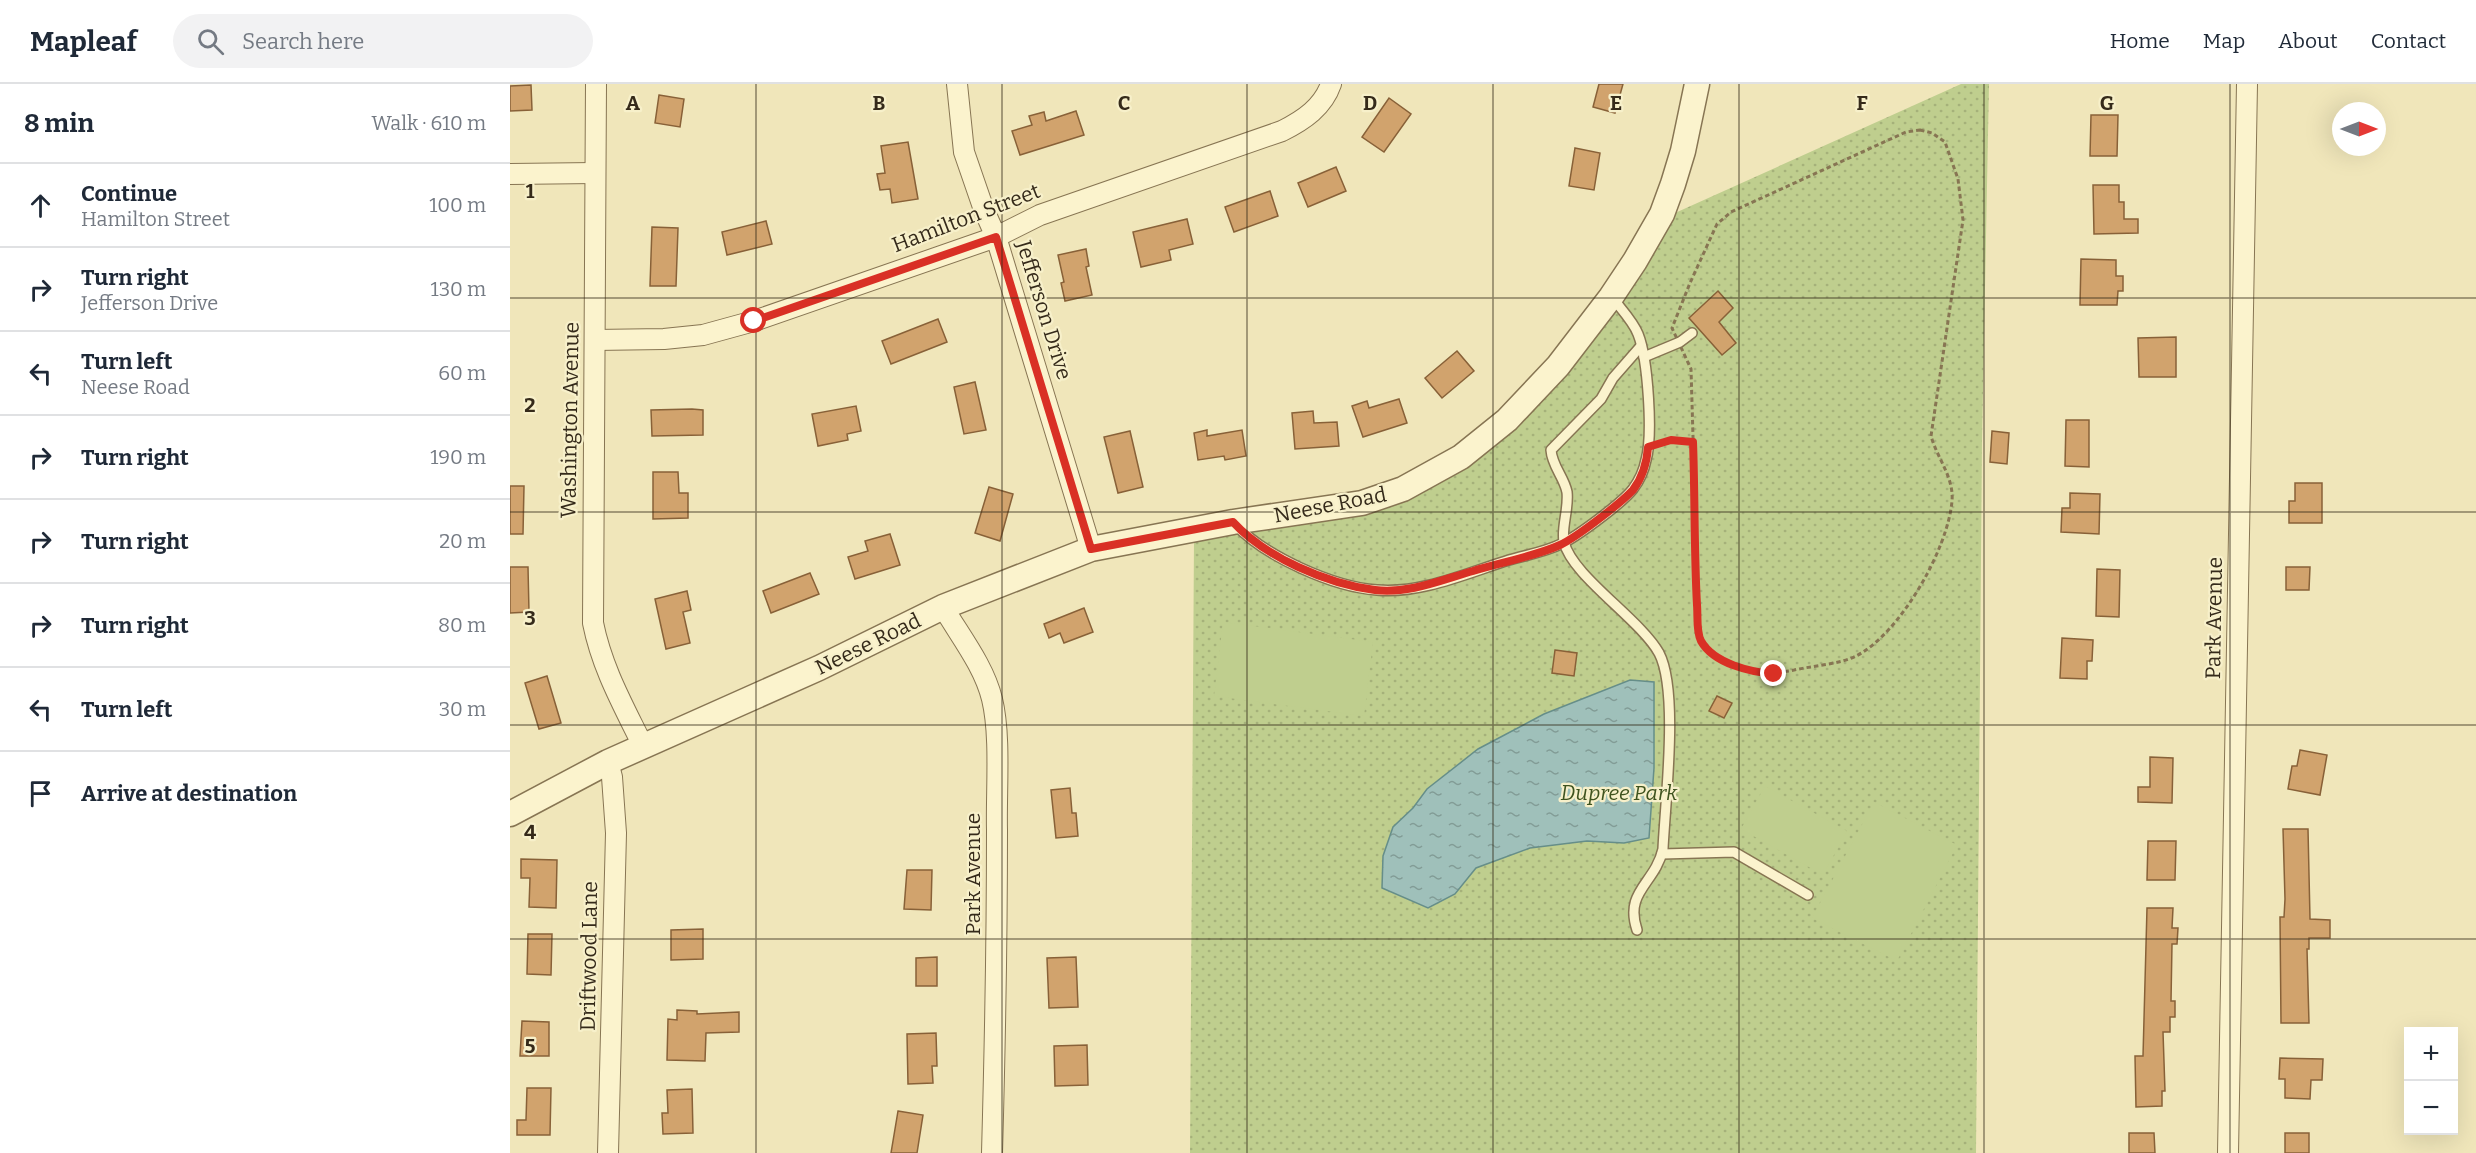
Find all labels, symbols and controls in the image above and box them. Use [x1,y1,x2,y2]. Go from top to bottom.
search box [173,14,593,68]
text: Mapleaf [30,25,137,58]
icon: search [194,25,227,58]
text: Search here [242,28,364,55]
text: Home [2110,28,2170,54]
text: Map [2203,28,2245,54]
text: About [2278,28,2338,54]
text: Contact [2371,28,2446,54]
text: A [626,91,641,115]
text: B [873,91,886,115]
text: C [1118,91,1130,115]
text: D [1363,91,1377,115]
text: E [1610,91,1622,115]
text: F [1856,91,1868,115]
text: G [2100,91,2114,115]
north arrow [2332,102,2386,156]
text: 8 min [24,108,94,139]
text: Walk · 610 m [371,111,486,135]
street label: Hamilton Street [888,178,1044,258]
text: 1 [526,179,535,203]
text: Continue [81,180,177,207]
icon: ahead [24,189,57,222]
text: 100 m [429,193,486,217]
text: Hamilton Street [81,207,230,231]
street label: Jefferson Drive [1010,236,1077,383]
text: Turn right [81,264,189,291]
icon: right [24,273,57,306]
text: 130 m [431,277,486,301]
text: Jefferson Drive [81,291,218,315]
route start [740,307,766,333]
street label: Washington Avenue [555,322,585,518]
text: Turn left [81,348,173,375]
icon: left [24,357,57,390]
text: 60 m [438,361,486,385]
text: Neese Road [81,375,190,399]
text: 2 [524,393,536,417]
icon: right [24,441,57,474]
text: Turn right [81,444,189,471]
text: 190 m [430,445,486,469]
street label: Neese Road [1271,481,1389,529]
icon: right [24,525,57,558]
text: Turn right [81,528,189,555]
text: 20 m [439,529,486,553]
street label: Park Avenue [2200,557,2228,679]
text: 3 [524,606,536,630]
street label: Neese Road [811,607,925,681]
icon: right [24,609,57,642]
text: Turn right [81,612,189,639]
text: 80 m [438,613,486,637]
route end [1760,660,1786,686]
icon: left [24,693,57,726]
text: Turn left [81,696,173,723]
text: 30 m [439,697,486,721]
icon: arrive [24,777,57,810]
text: Arrive at destination [81,780,297,807]
park label: Dupree Park [1561,780,1678,806]
street label: Park Avenue [960,813,986,935]
text: 4 [524,820,536,844]
street label: Driftwood Lane [575,881,603,1031]
map controls [2404,1027,2458,1135]
button: + [2404,1027,2458,1081]
text: 5 [525,1034,536,1058]
button: − [2404,1081,2458,1135]

